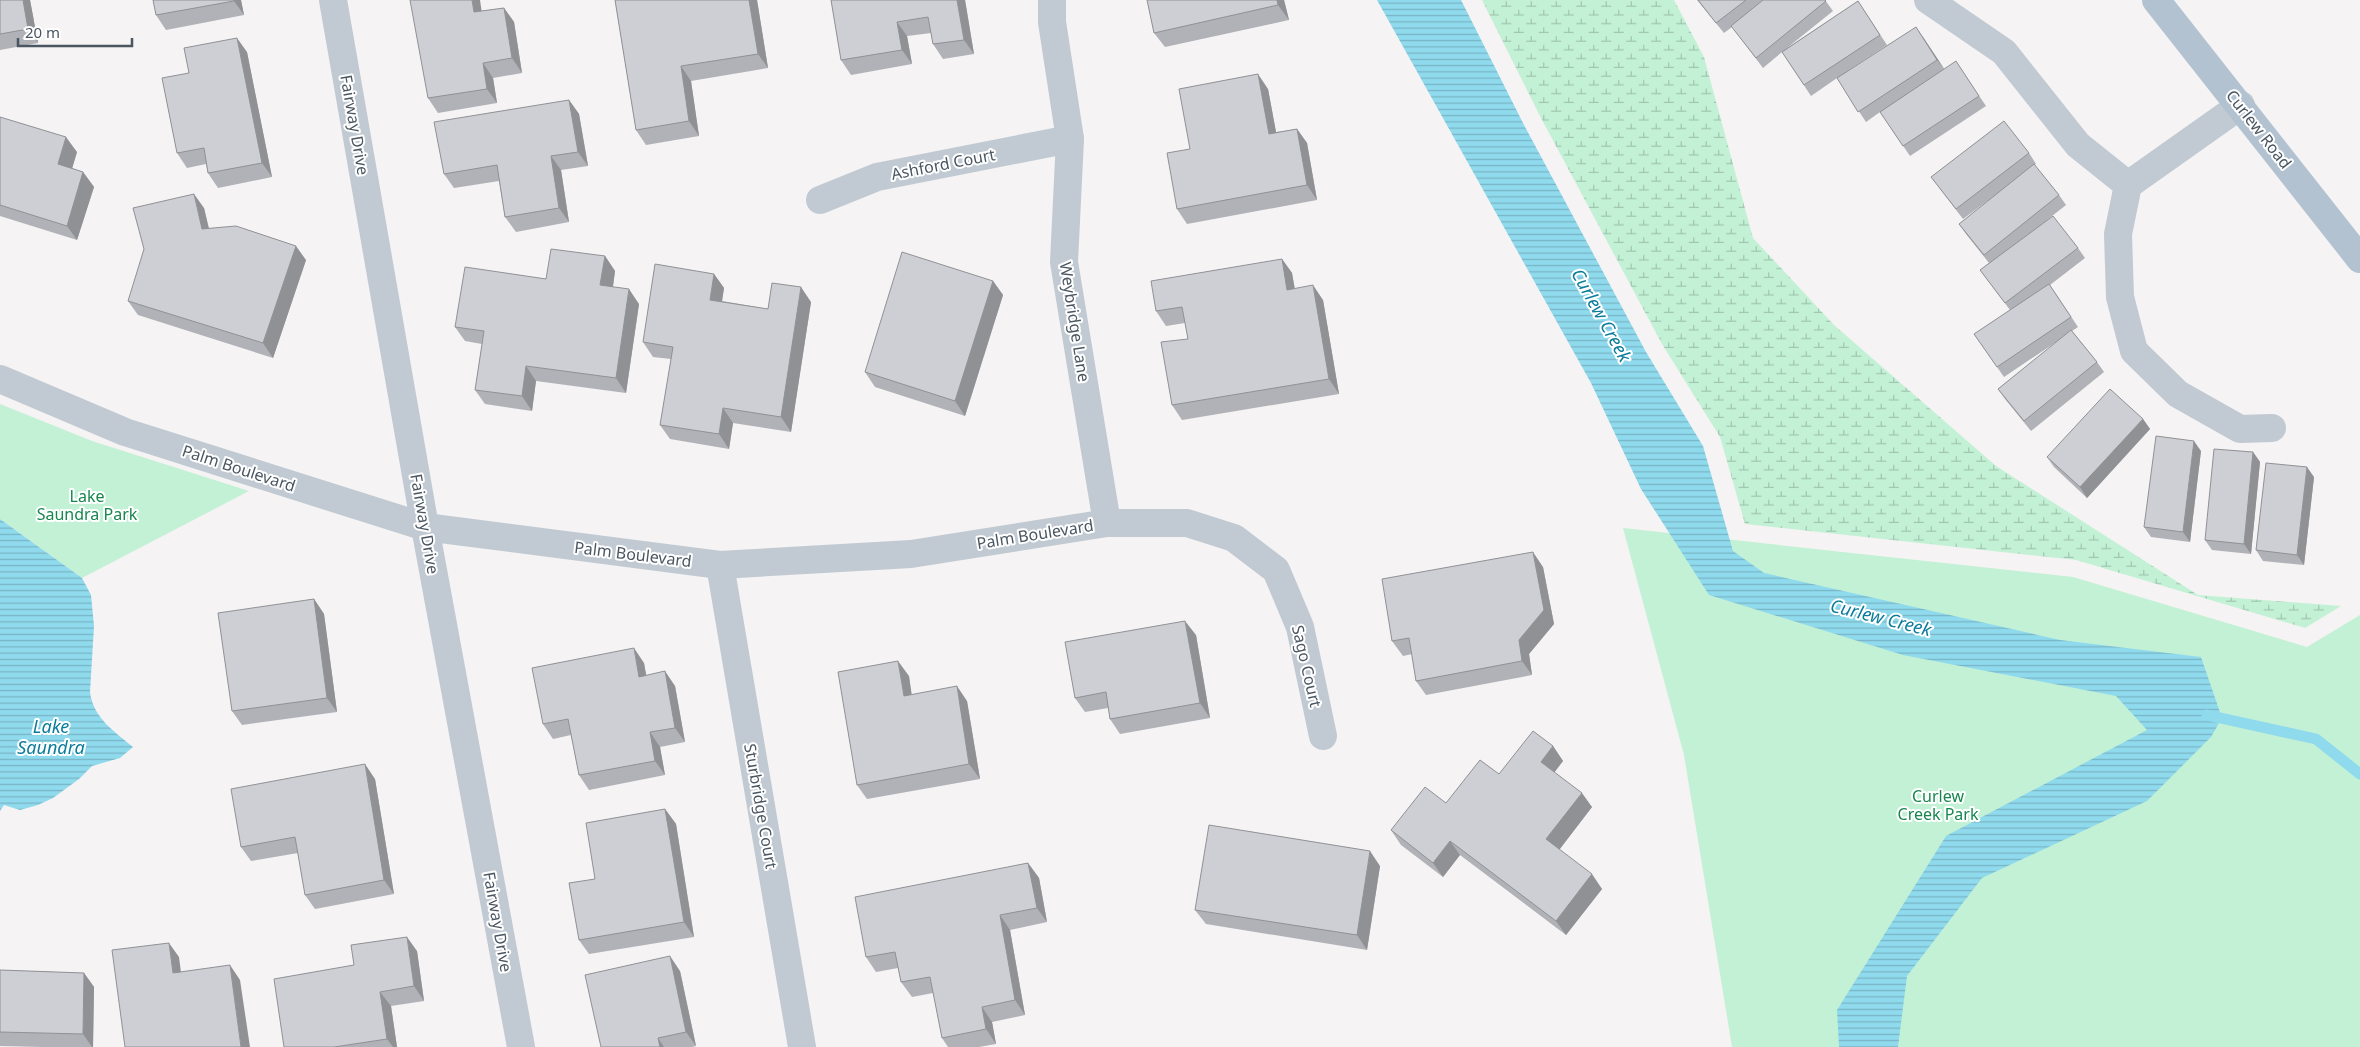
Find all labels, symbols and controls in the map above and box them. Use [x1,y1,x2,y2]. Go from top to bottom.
scale bar [18,15,131,47]
text: 20 m [25,22,60,42]
street label: Fairway Drive [335,73,375,177]
street label: Curlew Road [2221,85,2297,173]
street label: Ashford Court [889,143,997,185]
street label: Weybridge Lane [1055,260,1095,384]
water label: Curlew Creek [1566,264,1638,367]
street label: Palm Boulevard [180,439,298,497]
street label: Fairway Drive [405,472,445,576]
park label: Lake Saundra Park [37,485,138,525]
street label: Palm Boulevard [975,514,1095,554]
street label: Palm Boulevard [573,536,693,572]
water label: Curlew Creek [1828,593,1935,641]
street label: Sago Court [1287,623,1327,709]
water label: Lake Saundra [17,714,85,759]
street label: Sturbridge Court [739,742,783,870]
park label: Curlew Creek Park [1898,785,1979,825]
street label: Fairway Drive [478,870,518,974]

